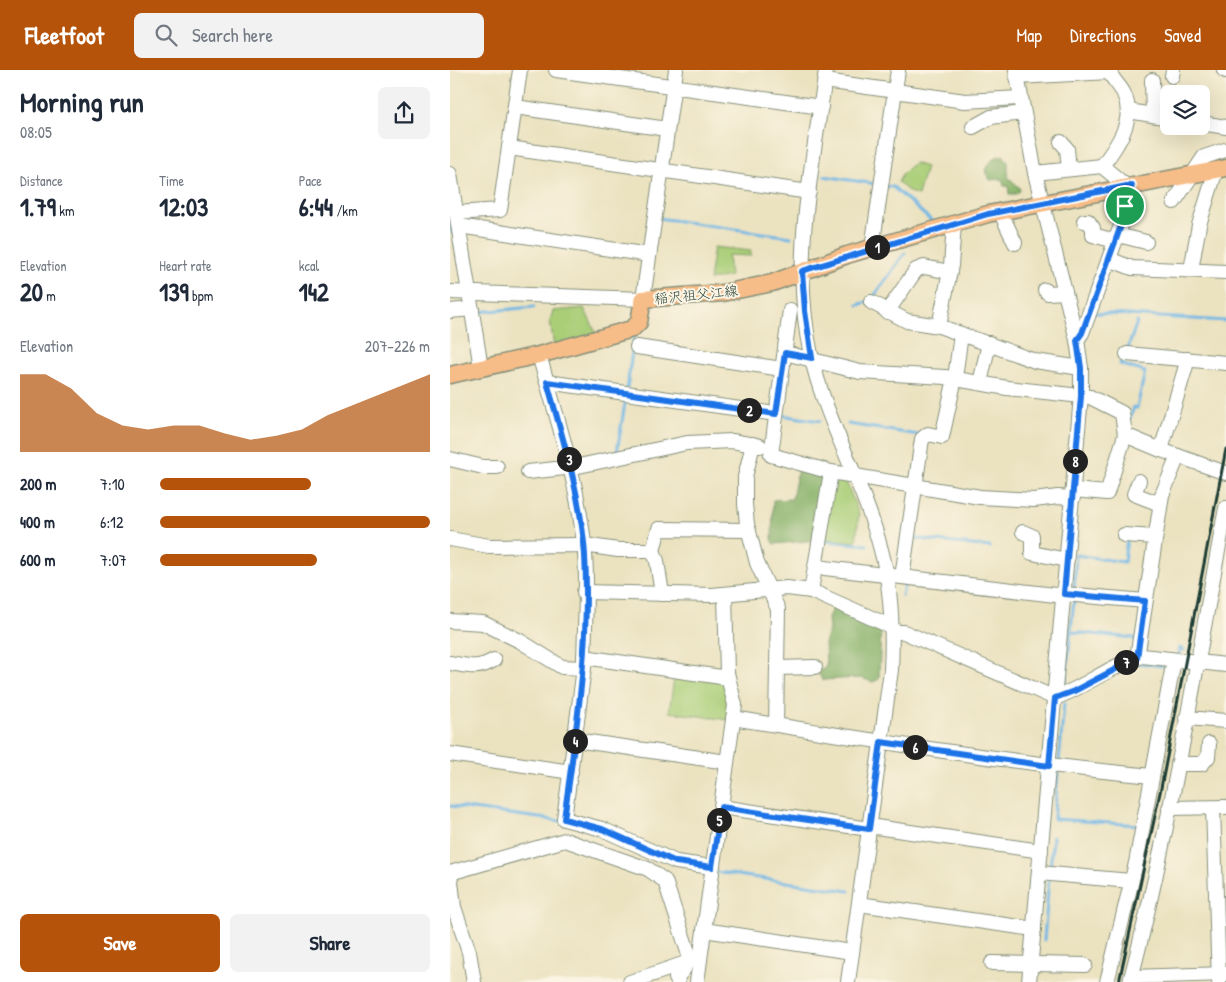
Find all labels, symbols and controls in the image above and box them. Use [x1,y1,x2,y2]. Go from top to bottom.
search box [134,13,484,58]
text: Fleetfoot [25,19,104,51]
icon: search [152,21,180,49]
text: Search here [192,22,273,48]
text: Map [1017,23,1042,48]
text: Directions [1070,23,1136,48]
text: Saved [1164,23,1201,48]
text: Morning run [20,83,144,121]
map controls [1160,85,1210,135]
button: layers [1160,85,1210,135]
button: share [378,87,430,139]
text: 08:05 [20,121,52,143]
text: Distance [20,171,63,190]
text: Time [159,171,184,190]
text: Pace [299,171,322,190]
pin [1104,185,1146,227]
text: 1.79 [20,190,56,224]
text: 12:03 [159,190,208,224]
text: 6:44 [299,190,333,224]
icon: arrive [1111,192,1139,220]
text: km [56,201,75,220]
text: /km [333,201,358,220]
pin: 1 [864,234,890,260]
text: 1 [875,238,880,257]
text: Elevation [20,256,67,275]
text: Heart rate [159,256,212,275]
text: kcal [299,256,319,275]
text: 20 [20,275,43,309]
text: 139 [159,275,189,309]
text: 142 [299,275,329,309]
street label: 稲沢祖父江線 [653,280,739,308]
text: m [43,286,56,305]
text: bpm [189,286,213,305]
text: Elevation [20,335,73,357]
text: 207–226 m [365,335,430,357]
pin: 2 [736,398,762,422]
text: 2 [746,401,753,420]
pin: 3 [556,446,582,472]
pin: 8 [1062,448,1088,474]
text: 3 [566,450,573,469]
text: 8 [1072,452,1079,471]
text: 200 m [20,473,56,495]
text: 7:10 [100,473,125,495]
text: 400 m [20,511,55,533]
text: 6:12 [100,511,123,533]
text: 600 m [20,549,55,571]
text: 7:07 [100,549,127,571]
pin: 7 [1114,650,1138,674]
text: 7 [1123,653,1130,672]
pin: 4 [562,728,588,754]
text: 4 [573,732,578,751]
pin: 6 [902,734,928,760]
text: 6 [913,738,918,757]
pin: 5 [706,808,732,832]
text: 5 [717,811,722,830]
button: Save [20,914,220,972]
button: Share [230,914,430,972]

